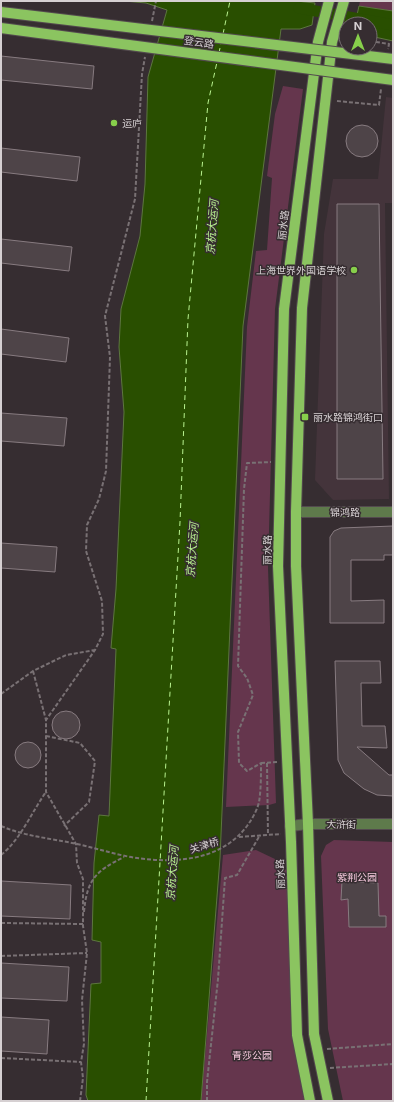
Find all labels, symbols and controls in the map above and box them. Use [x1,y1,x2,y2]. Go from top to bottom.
north arrow [338,16,378,56]
text: N [354,19,362,33]
street label: 登云路 [183,34,215,50]
place label: 运庐 [122,117,142,129]
marker: 运庐 [109,118,119,128]
water label: 京杭大运河 [203,197,221,255]
street label: 丽水路 [275,209,291,241]
place label: 上海世界外国语学校 [256,264,346,276]
marker: 上海世界外国语学校 [349,265,359,275]
place label: 丽水路锦鸿街口 [313,411,383,423]
marker: 丽水路锦鸿街口 [300,412,310,422]
street label: 锦鸿路 [330,506,360,518]
water label: 京杭大运河 [183,520,201,578]
street label: 丽水路 [261,535,273,565]
street label: 大浒街 [326,818,356,830]
street label: 关津桥 [188,835,220,855]
water label: 京杭大运河 [163,843,181,901]
street label: 丽水路 [273,859,287,889]
park label: 紫荆公园 [337,871,377,883]
park label: 青莎公园 [232,1049,272,1061]

